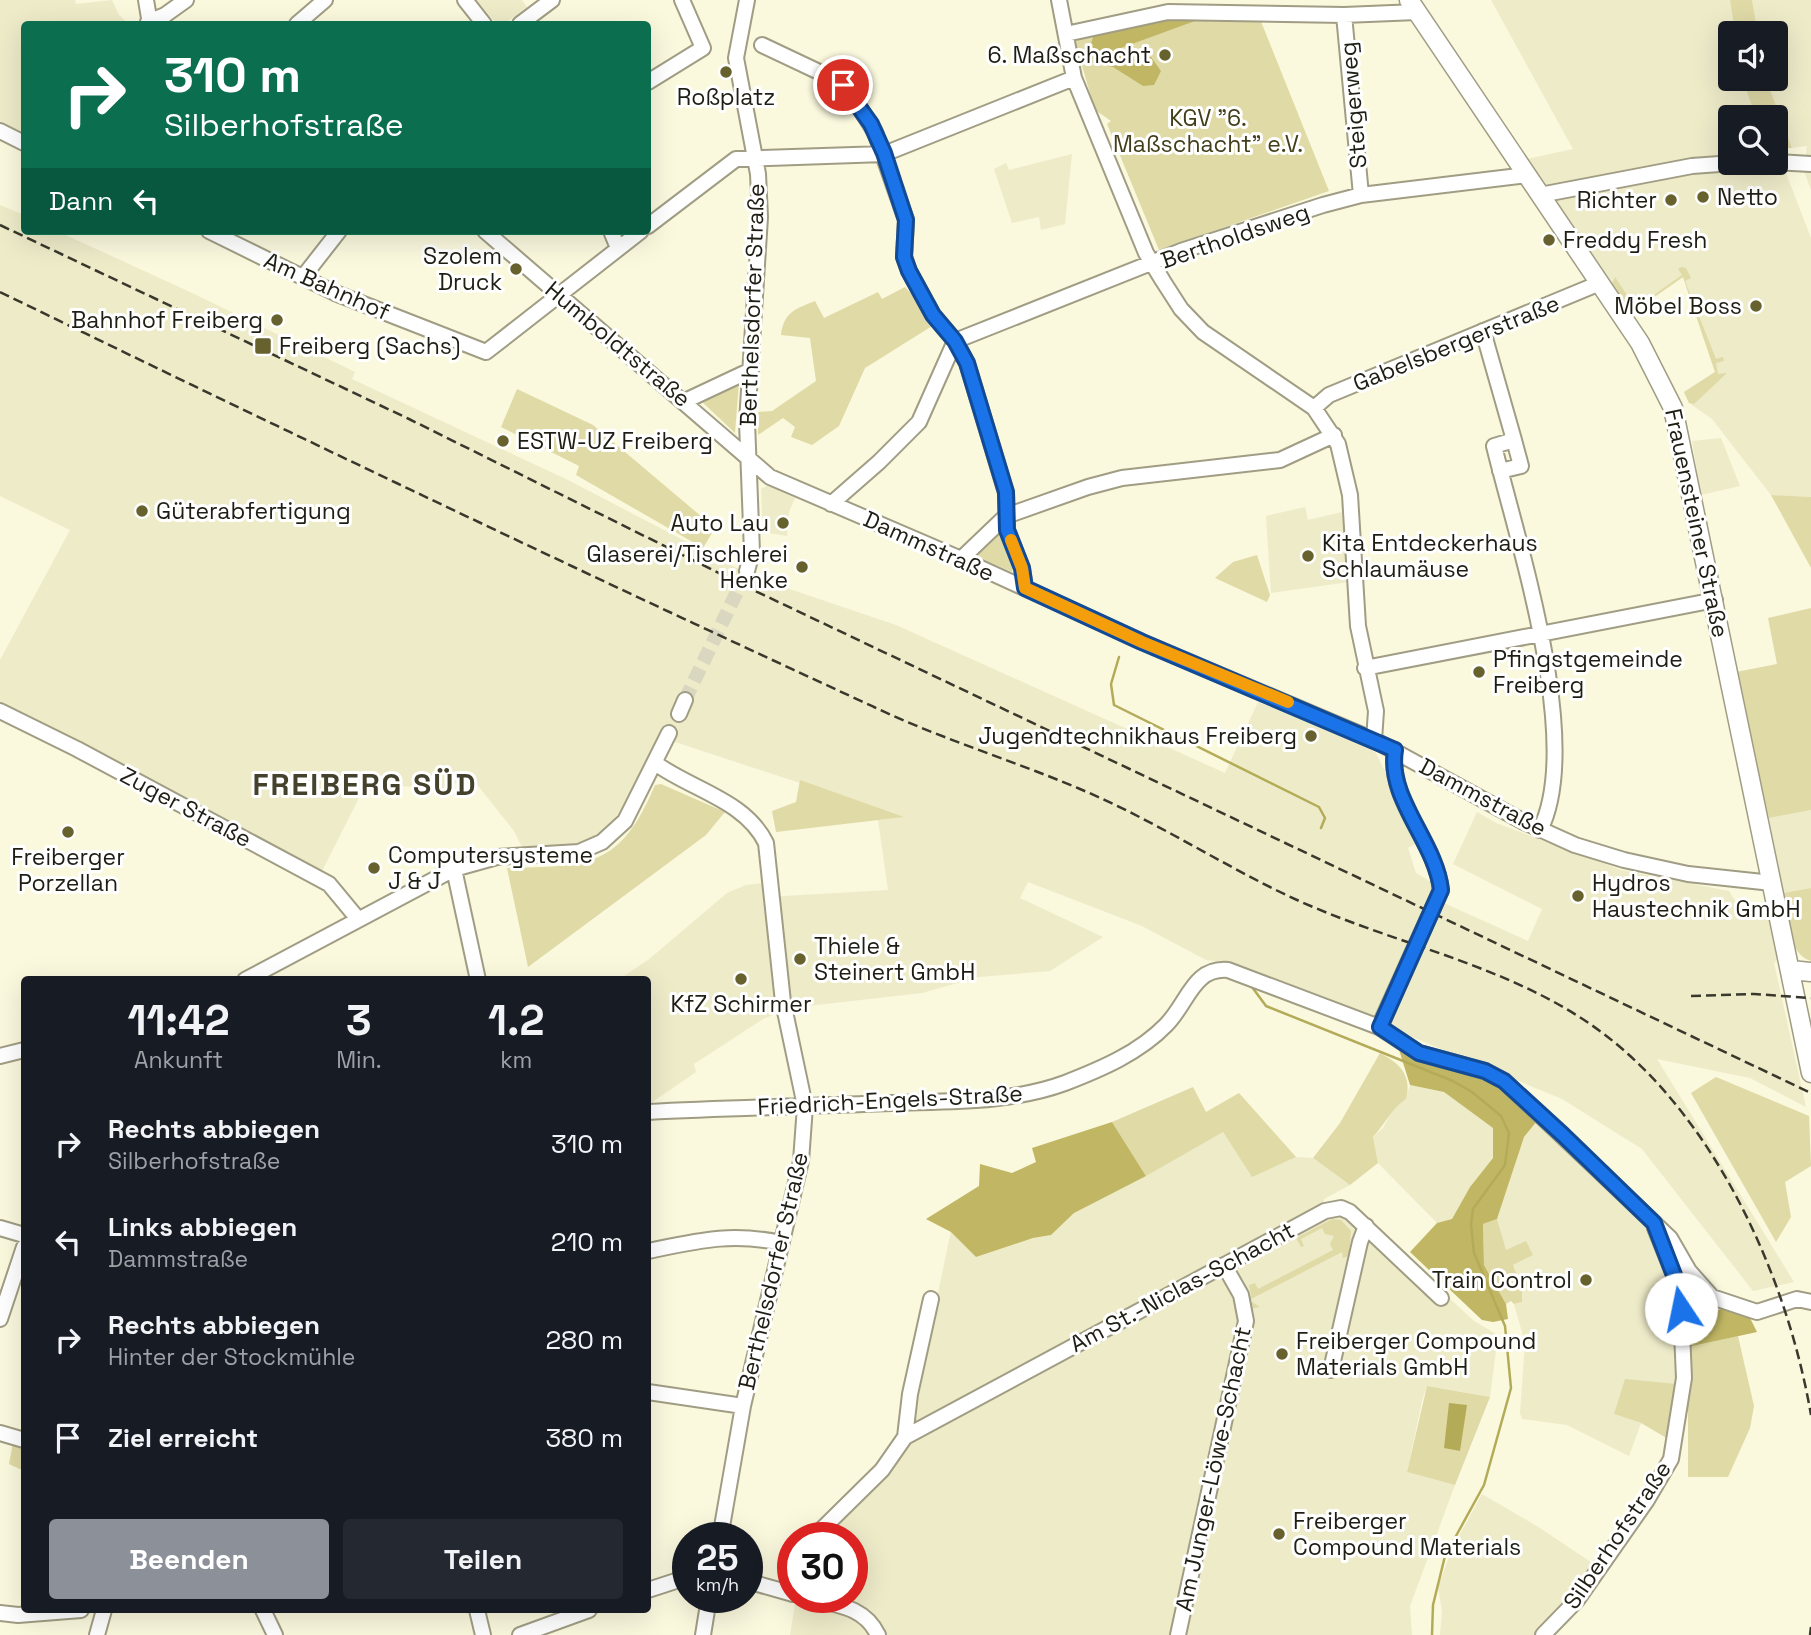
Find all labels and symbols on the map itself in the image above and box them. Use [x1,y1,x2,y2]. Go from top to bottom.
place label: 6. Maßschacht [987,40,1151,70]
street label: Steigerweg [1333,40,1373,170]
marker: 6. Maßschacht [1157,47,1173,63]
pin [813,55,873,115]
marker: Roßplatz [718,64,734,80]
place label: Roßplatz [677,82,775,112]
park label: KGV "6. Maßschacht" e.V. [1113,103,1303,159]
place label: Netto [1717,182,1778,212]
street label: Berthelsdorfer Straße [733,183,771,427]
place label: Richter [1577,185,1657,215]
marker: Netto [1695,189,1711,205]
marker: Richter [1663,192,1679,208]
street label: Bertholdsweg [1157,197,1313,275]
place label: Freddy Fresh [1563,225,1707,255]
marker: Freddy Fresh [1541,232,1557,248]
place label: Szolem Druck [423,241,502,297]
street label: Am Bahnhof [259,245,395,327]
marker: Szolem Druck [508,261,524,277]
street label: Humboldtstraße [539,274,697,414]
street label: Gabelsbergerstraße [1348,288,1564,398]
place label: Möbel Boss [1614,291,1742,321]
marker: Möbel Boss [1748,298,1764,314]
place label: Bahnhof Freiberg [71,305,263,335]
marker: Bahnhof Freiberg [269,312,285,328]
place label: Freiberg (Sachs) [279,331,461,361]
marker: Freiberg (Sachs) [253,336,273,356]
street label: Frauensteiner Straße [1658,406,1736,640]
place label: ESTW-UZ Freiberg [517,426,713,456]
marker: ESTW-UZ Freiberg [495,433,511,449]
place label: Güterabfertigung [156,496,351,526]
marker: Güterabfertigung [134,503,150,519]
street label: Dammstraße [859,504,999,588]
place label: Auto Lau [671,508,769,538]
marker: Auto Lau [775,515,791,531]
place label: Kita Entdeckerhaus Schlaumäuse [1322,528,1538,584]
place label: Glaserei/Tischlerei Henke [586,539,788,595]
marker: Kita Entdeckerhaus Schlaumäuse [1300,548,1316,564]
marker: Glaserei/Tischlerei Henke [794,559,810,575]
place label: Pfingstgemeinde Freiberg [1493,644,1683,700]
marker: Pfingstgemeinde Freiberg [1471,664,1487,680]
place label: Jugendtechnikhaus Freiberg [978,721,1297,751]
marker: Jugendtechnikhaus Freiberg [1303,728,1319,744]
street label: Dammstraße [1414,751,1552,843]
street label: Zuger Straße [115,760,257,854]
district label: FREIBERG SÜD [253,765,477,804]
marker: Freiberger Porzellan [60,824,76,840]
place label: Computersysteme J & J [388,840,593,896]
place label: Freiberger Porzellan [11,842,125,898]
marker: Computersysteme J & J [366,860,382,876]
place label: Hydros Haustechnik GmbH [1592,868,1800,924]
marker: Hydros Haustechnik GmbH [1570,888,1586,904]
place label: Thiele & Steinert GmbH [814,931,975,987]
marker: Thiele & Steinert GmbH [792,951,808,967]
marker: KfZ Schirmer [733,971,749,987]
place label: KfZ Schirmer [670,989,812,1019]
street label: Friedrich-Engels-Straße [757,1078,1023,1122]
street label: Berthelsdorfer Straße [731,1149,815,1393]
street label: Am St.-Niclas-Schacht [1065,1215,1299,1359]
place label: Train Control [1432,1265,1572,1295]
marker: Train Control [1578,1272,1594,1288]
position arrow [1644,1272,1718,1346]
street label: Am Junger-Löwe-Schacht [1168,1324,1258,1614]
place label: Freiberger Compound Materials GmbH [1296,1326,1536,1382]
marker: Freiberger Compound Materials GmbH [1274,1346,1290,1362]
street label: Silberhofstraße [1556,1455,1678,1615]
place label: Freiberger Compound Materials [1293,1506,1521,1562]
speed limit sign: 30 [777,1522,868,1613]
marker: Freiberger Compound Materials [1271,1526,1287,1542]

